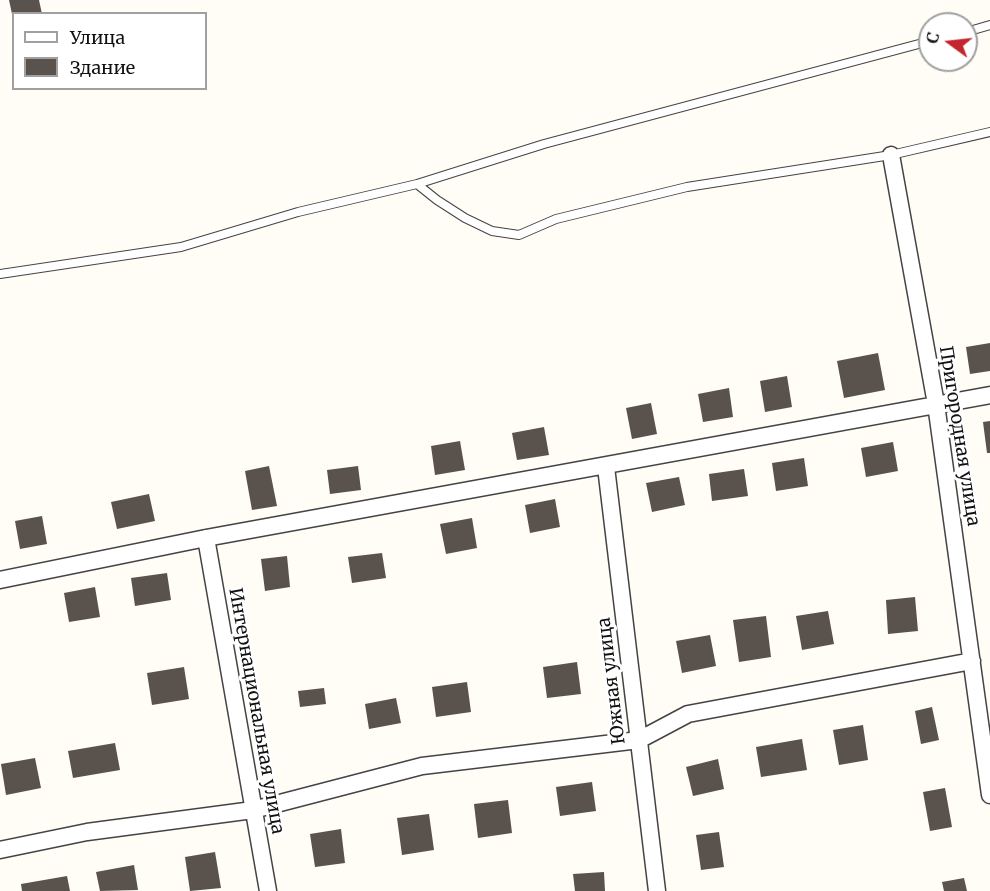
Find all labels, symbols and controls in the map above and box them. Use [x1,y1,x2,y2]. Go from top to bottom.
legend [12,12,207,90]
north arrow [918,12,978,72]
text: Улица [70,26,125,49]
text: С [922,30,944,46]
text: Здание [70,56,135,79]
street label: Пригородная улица [934,344,984,528]
street label: Интернациональная улица [224,586,288,836]
street label: Южная улица [593,616,631,746]

